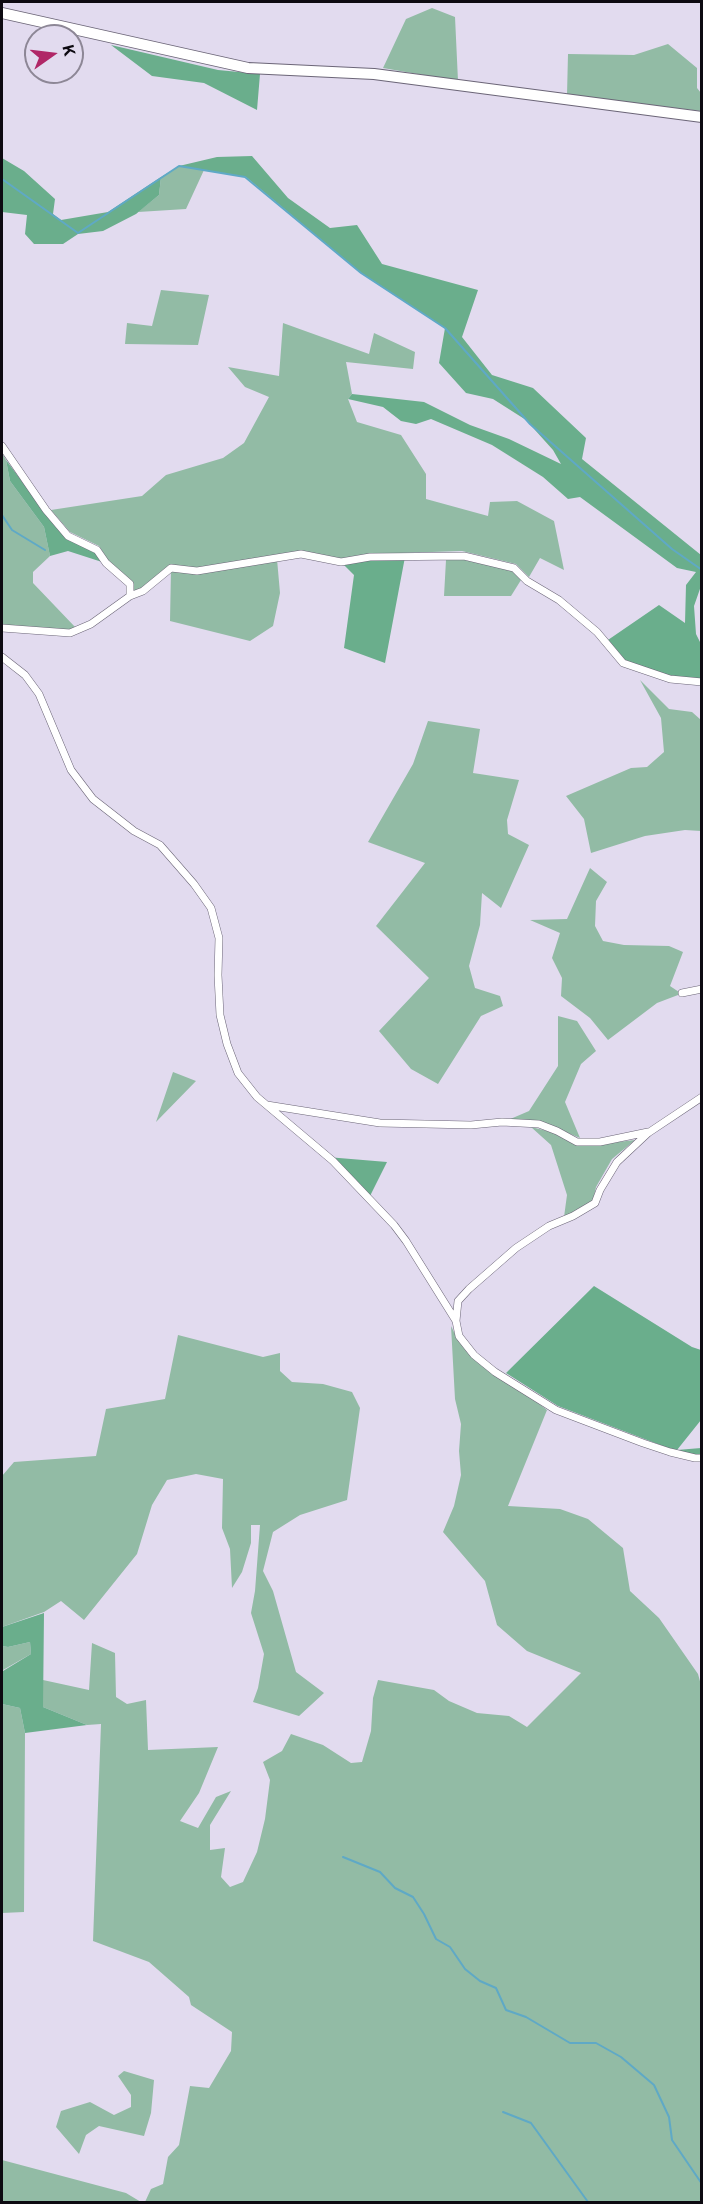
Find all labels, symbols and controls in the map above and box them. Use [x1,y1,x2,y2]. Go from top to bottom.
north arrow [24,24,84,84]
text: K [58,42,81,58]

